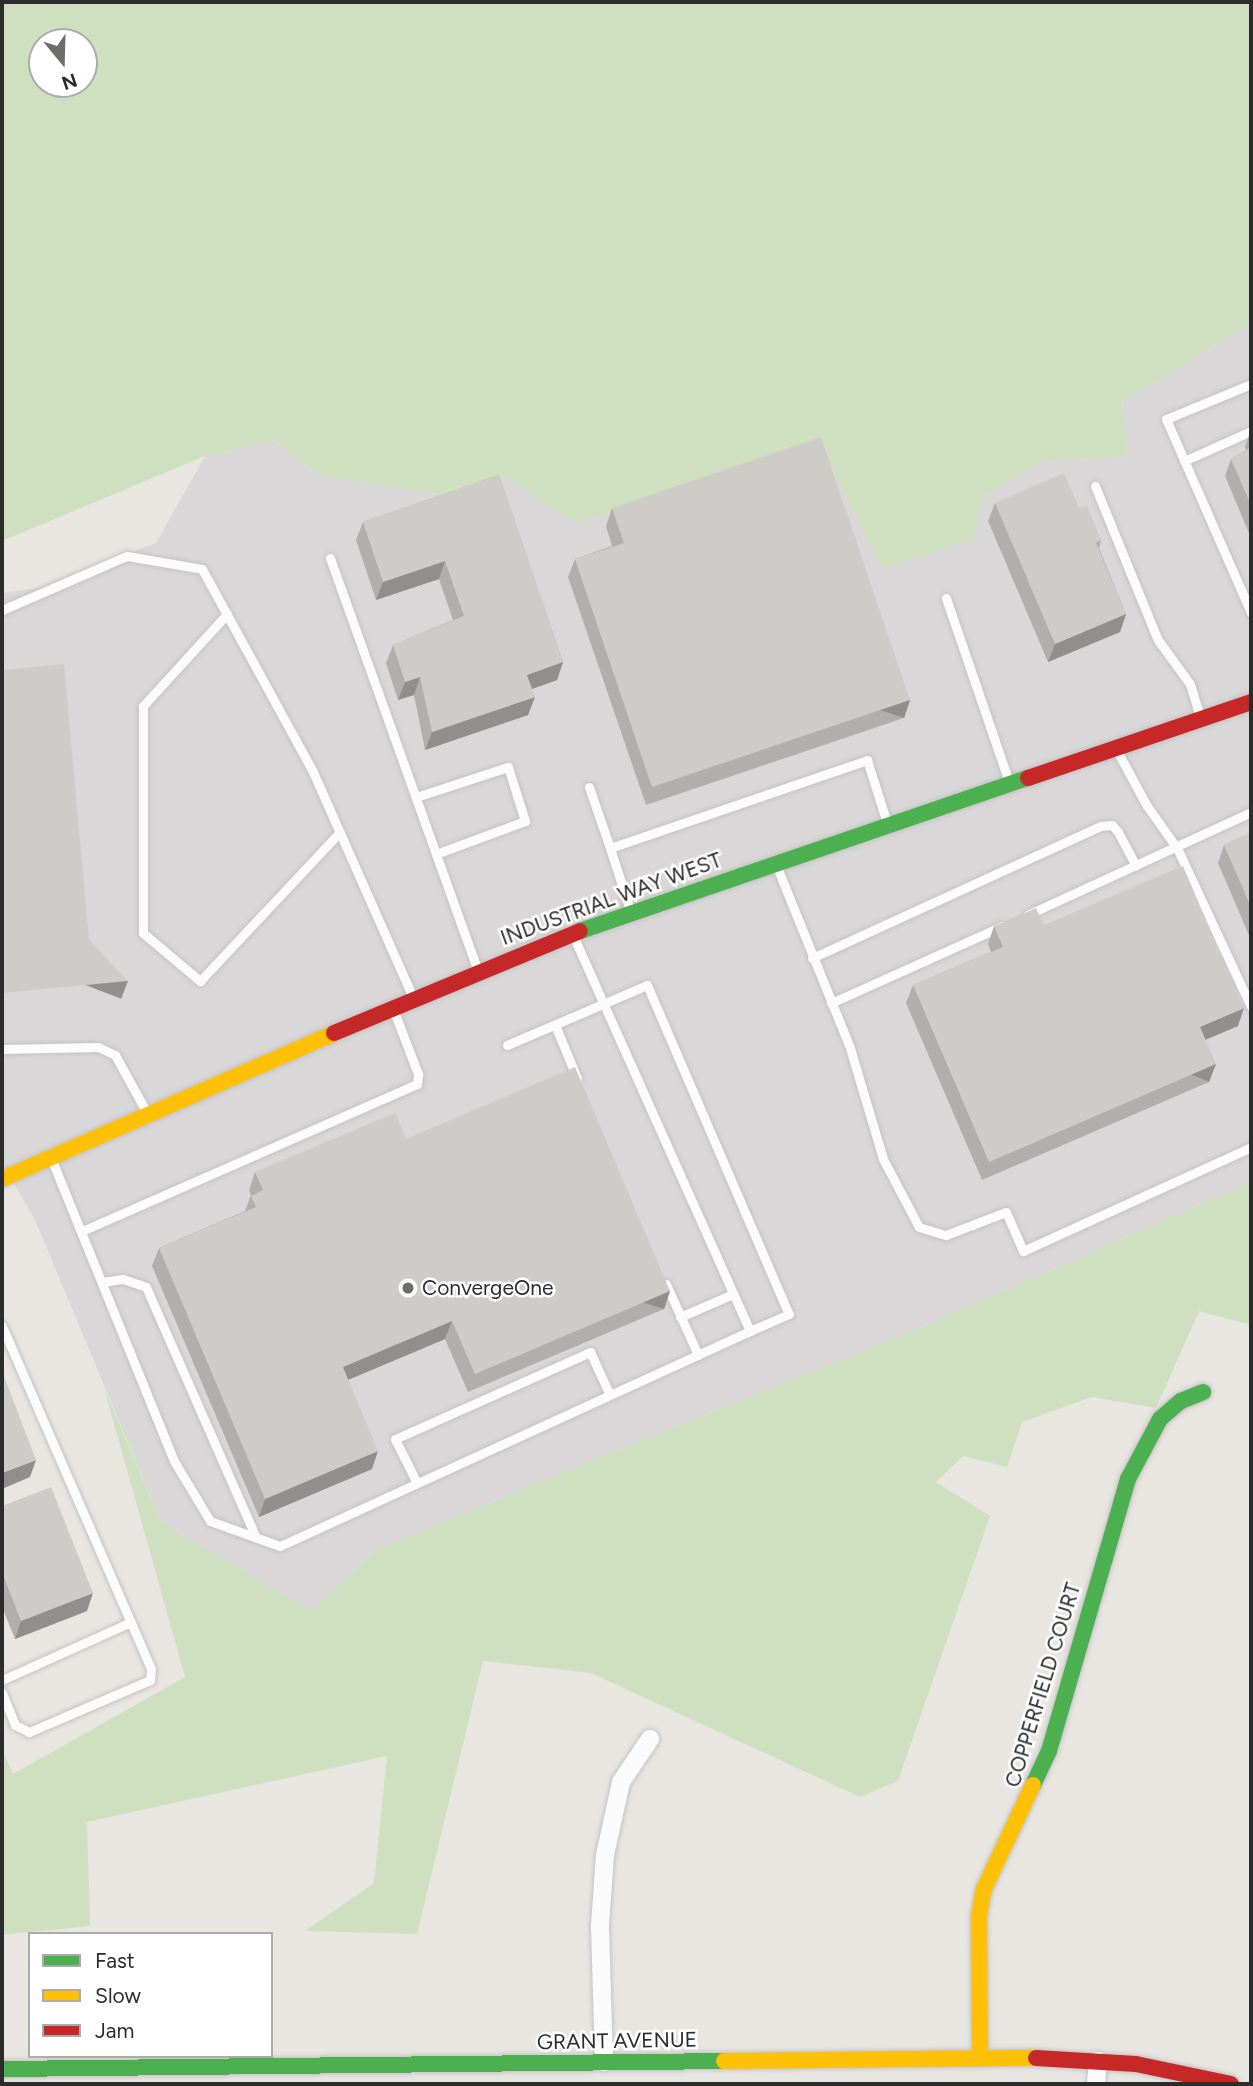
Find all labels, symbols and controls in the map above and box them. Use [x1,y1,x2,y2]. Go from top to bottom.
north arrow [28,28,98,98]
text: N [59,68,80,95]
street label: INDUSTRIAL WAY WEST [497,847,725,951]
place label: ConvergeOne [422,1275,553,1301]
marker: ConvergeOne [400,1280,416,1296]
street label: COPPERFIELD COURT [1000,1580,1086,1790]
legend [28,1932,273,2058]
text: Fast [95,1948,135,1973]
text: Slow [95,1983,141,2008]
text: Jam [95,2018,134,2043]
street label: GRANT AVENUE [537,2027,697,2055]

